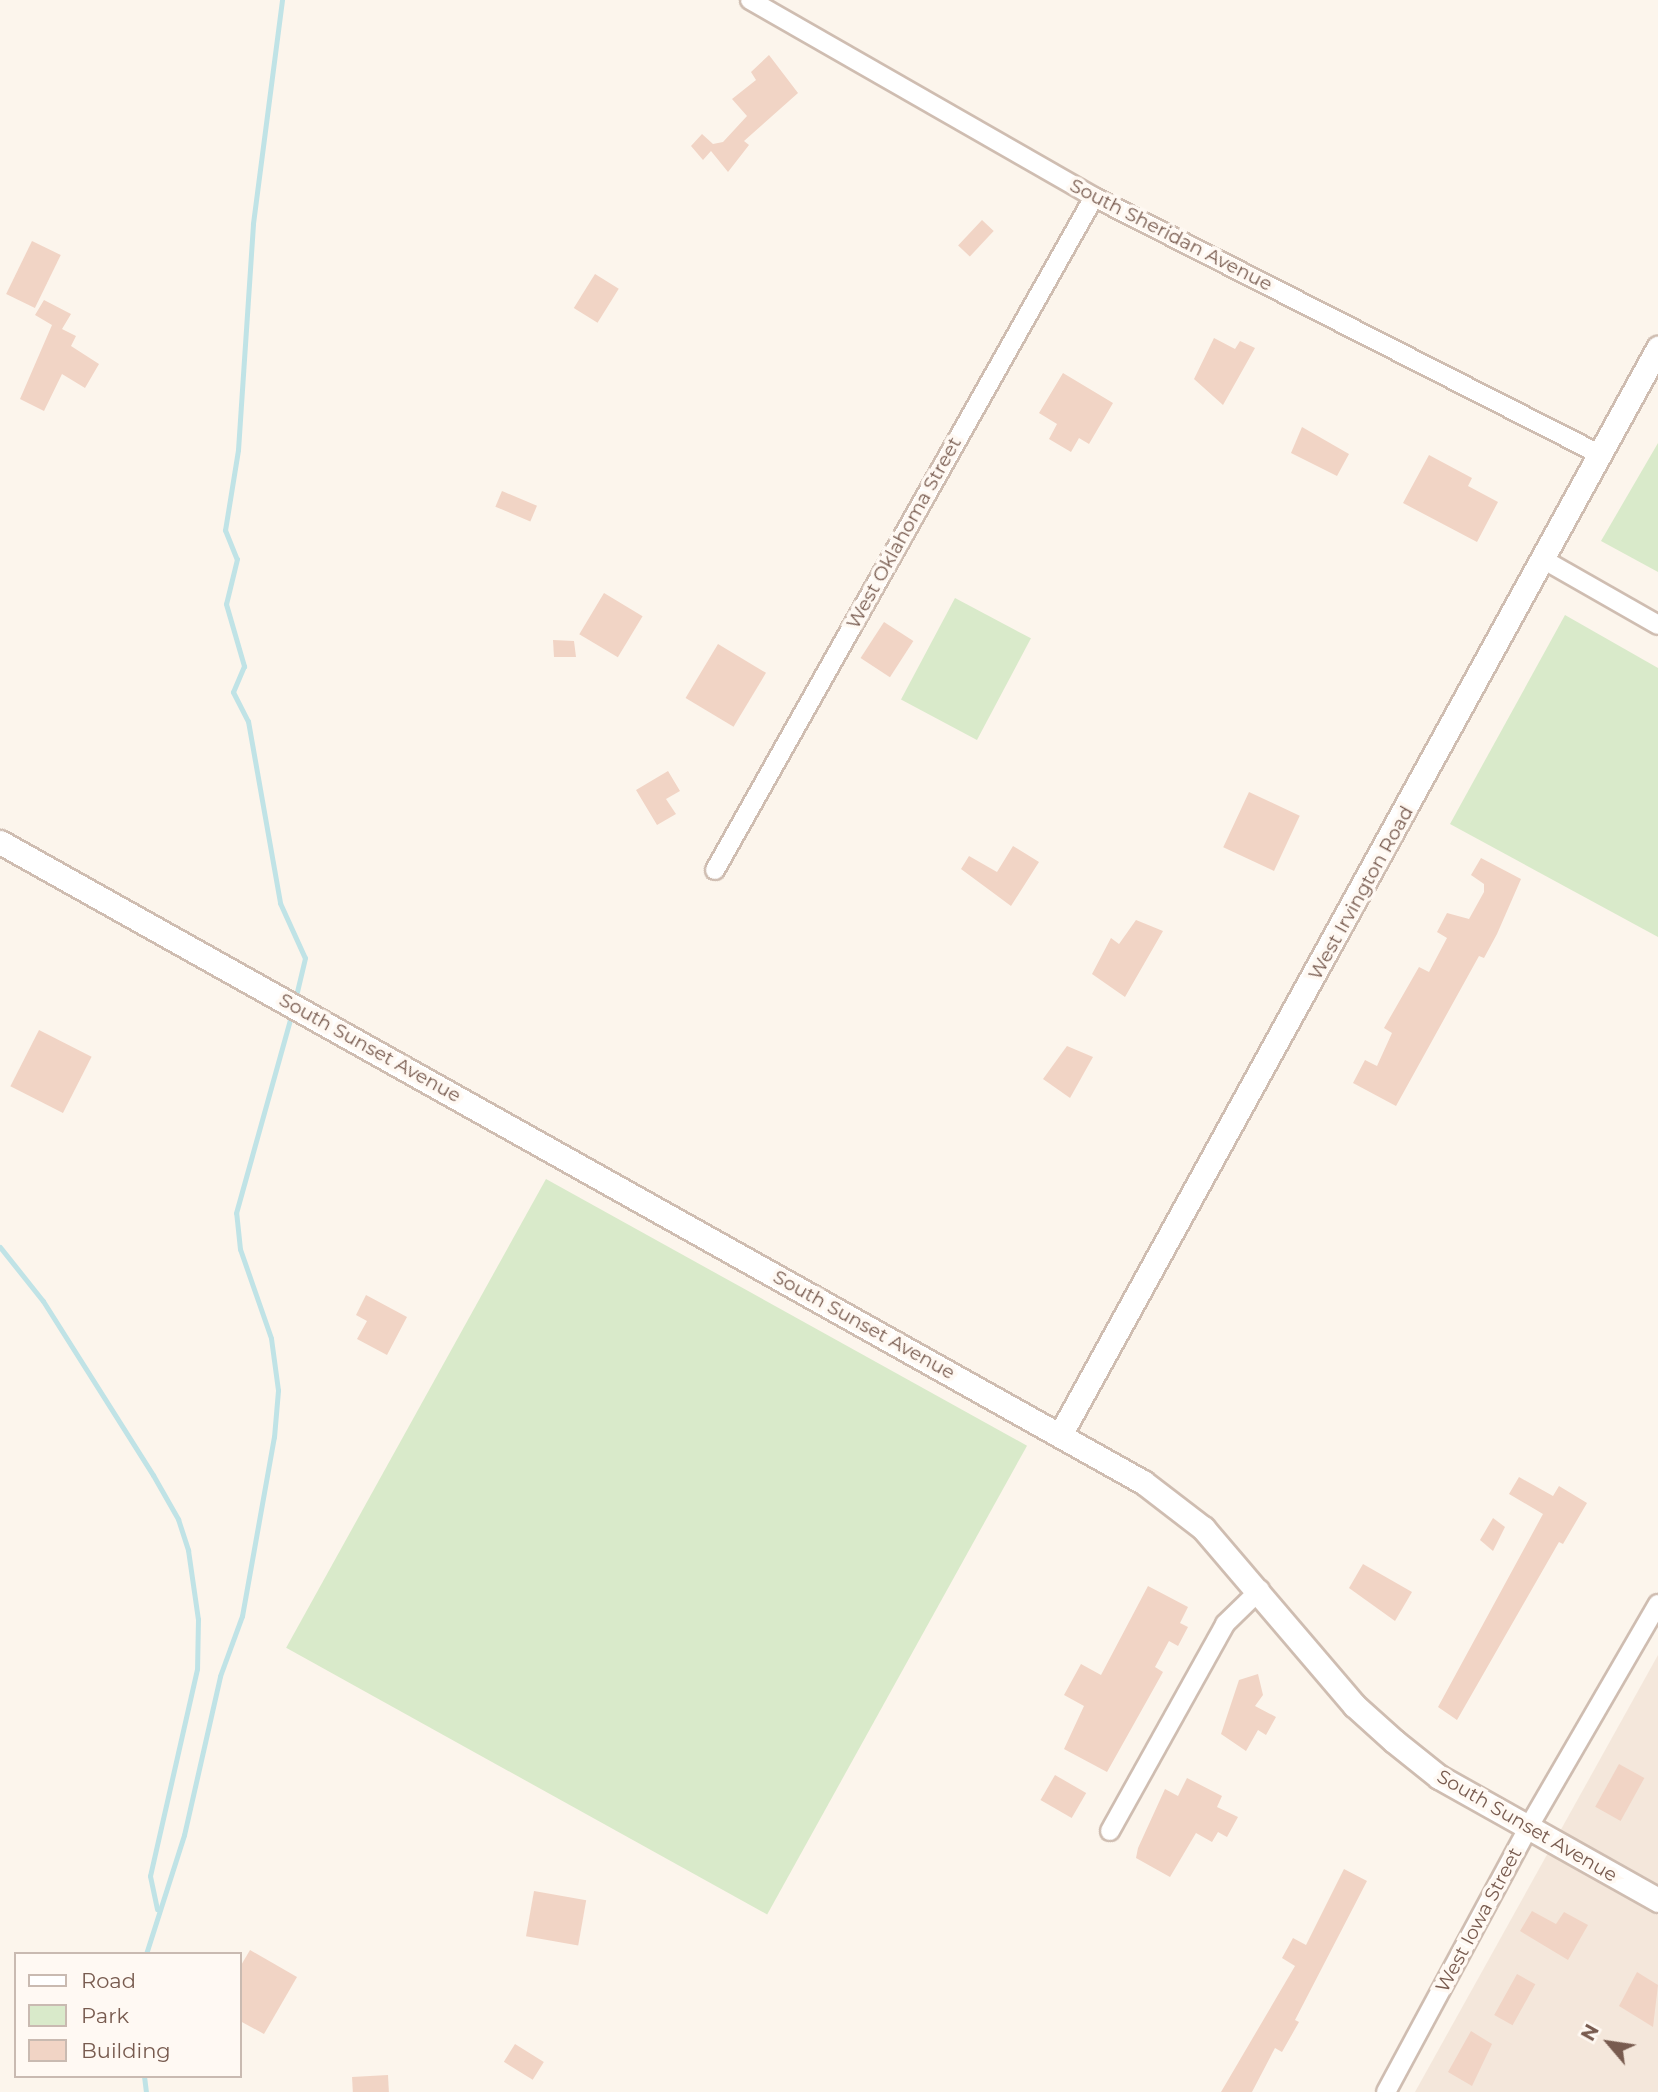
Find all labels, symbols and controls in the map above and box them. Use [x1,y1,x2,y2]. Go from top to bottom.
street label: South Sheridan Avenue [1066,174,1276,296]
street label: West Oklahoma Street [842,433,966,633]
street label: West Irvington Road [1304,802,1418,984]
street label: South Sunset Avenue [275,988,465,1108]
street label: South Sunset Avenue [769,1265,959,1385]
street label: South Sunset Avenue [1433,1765,1621,1887]
street label: West Iowa Street [1431,1844,1527,1996]
legend [14,1952,242,2078]
text: Road [81,1968,136,1993]
text: Park [81,2003,129,2028]
north arrow [1574,2008,1644,2078]
text: N [1576,2020,1604,2045]
text: Building [81,2038,171,2063]

